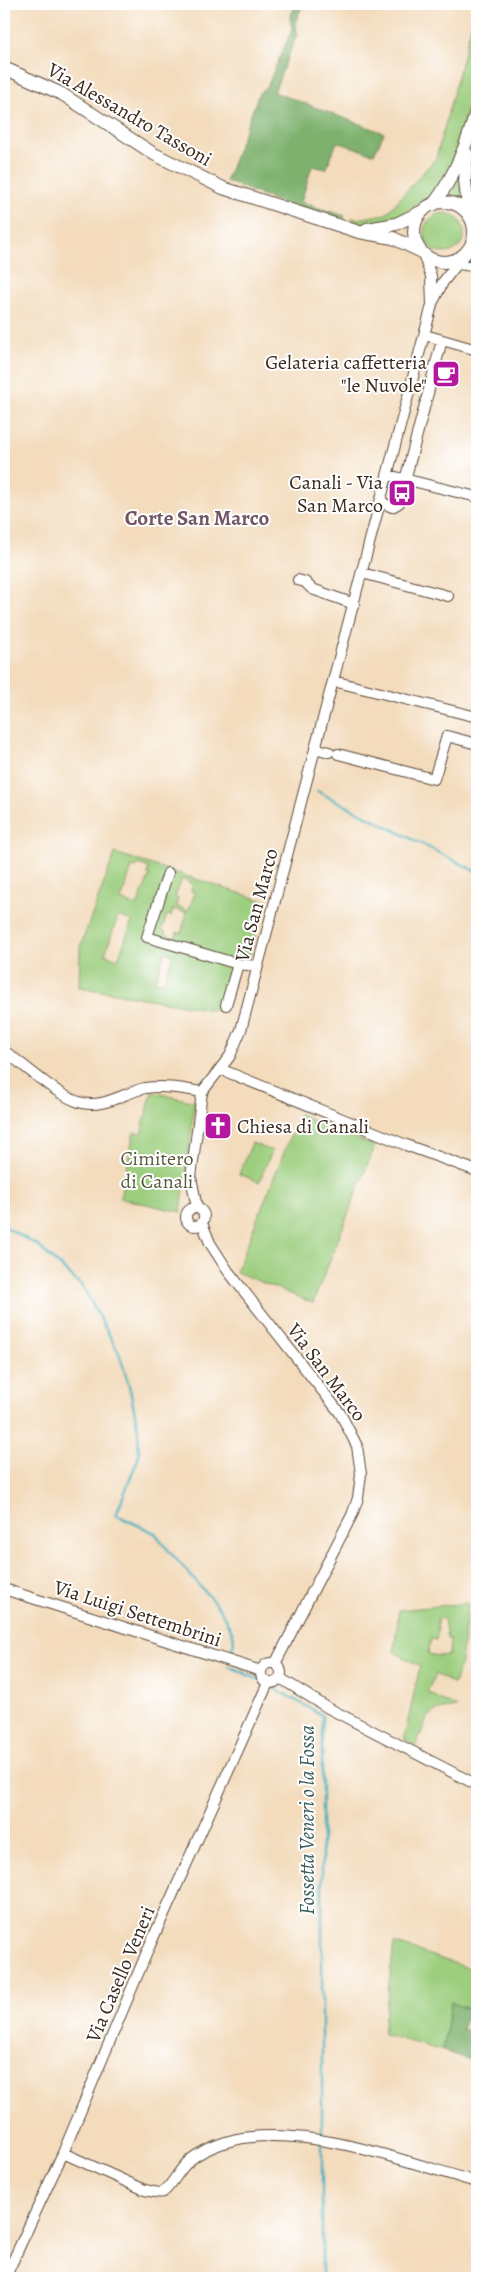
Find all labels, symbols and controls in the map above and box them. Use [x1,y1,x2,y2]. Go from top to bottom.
street label: Via Alessandro Tassoni [42,56,217,173]
place label: Gelateria caffetteria "le Nuvole" [265,349,428,399]
cafe icon: Gelateria caffetteria "le Nuvole" [431,359,461,389]
place label: Canali - Via San Marco [289,469,384,519]
bus stop icon: Canali - Via San Marco [387,478,417,508]
district label: Corte San Marco [125,504,269,532]
street label: Via San Marco [228,845,285,966]
church icon: Chiesa di Canali [203,1111,233,1141]
place label: Chiesa di Canali [237,1113,369,1140]
park label: Cimitero di Canali [120,1145,194,1195]
street label: Via San Marco [280,1317,372,1427]
street label: Via Luigi Settembrini [50,1573,225,1653]
water label: Fossetta Veneri o la Fossa [293,1725,321,1915]
street label: Via Casello Veneri [79,1902,161,2047]

